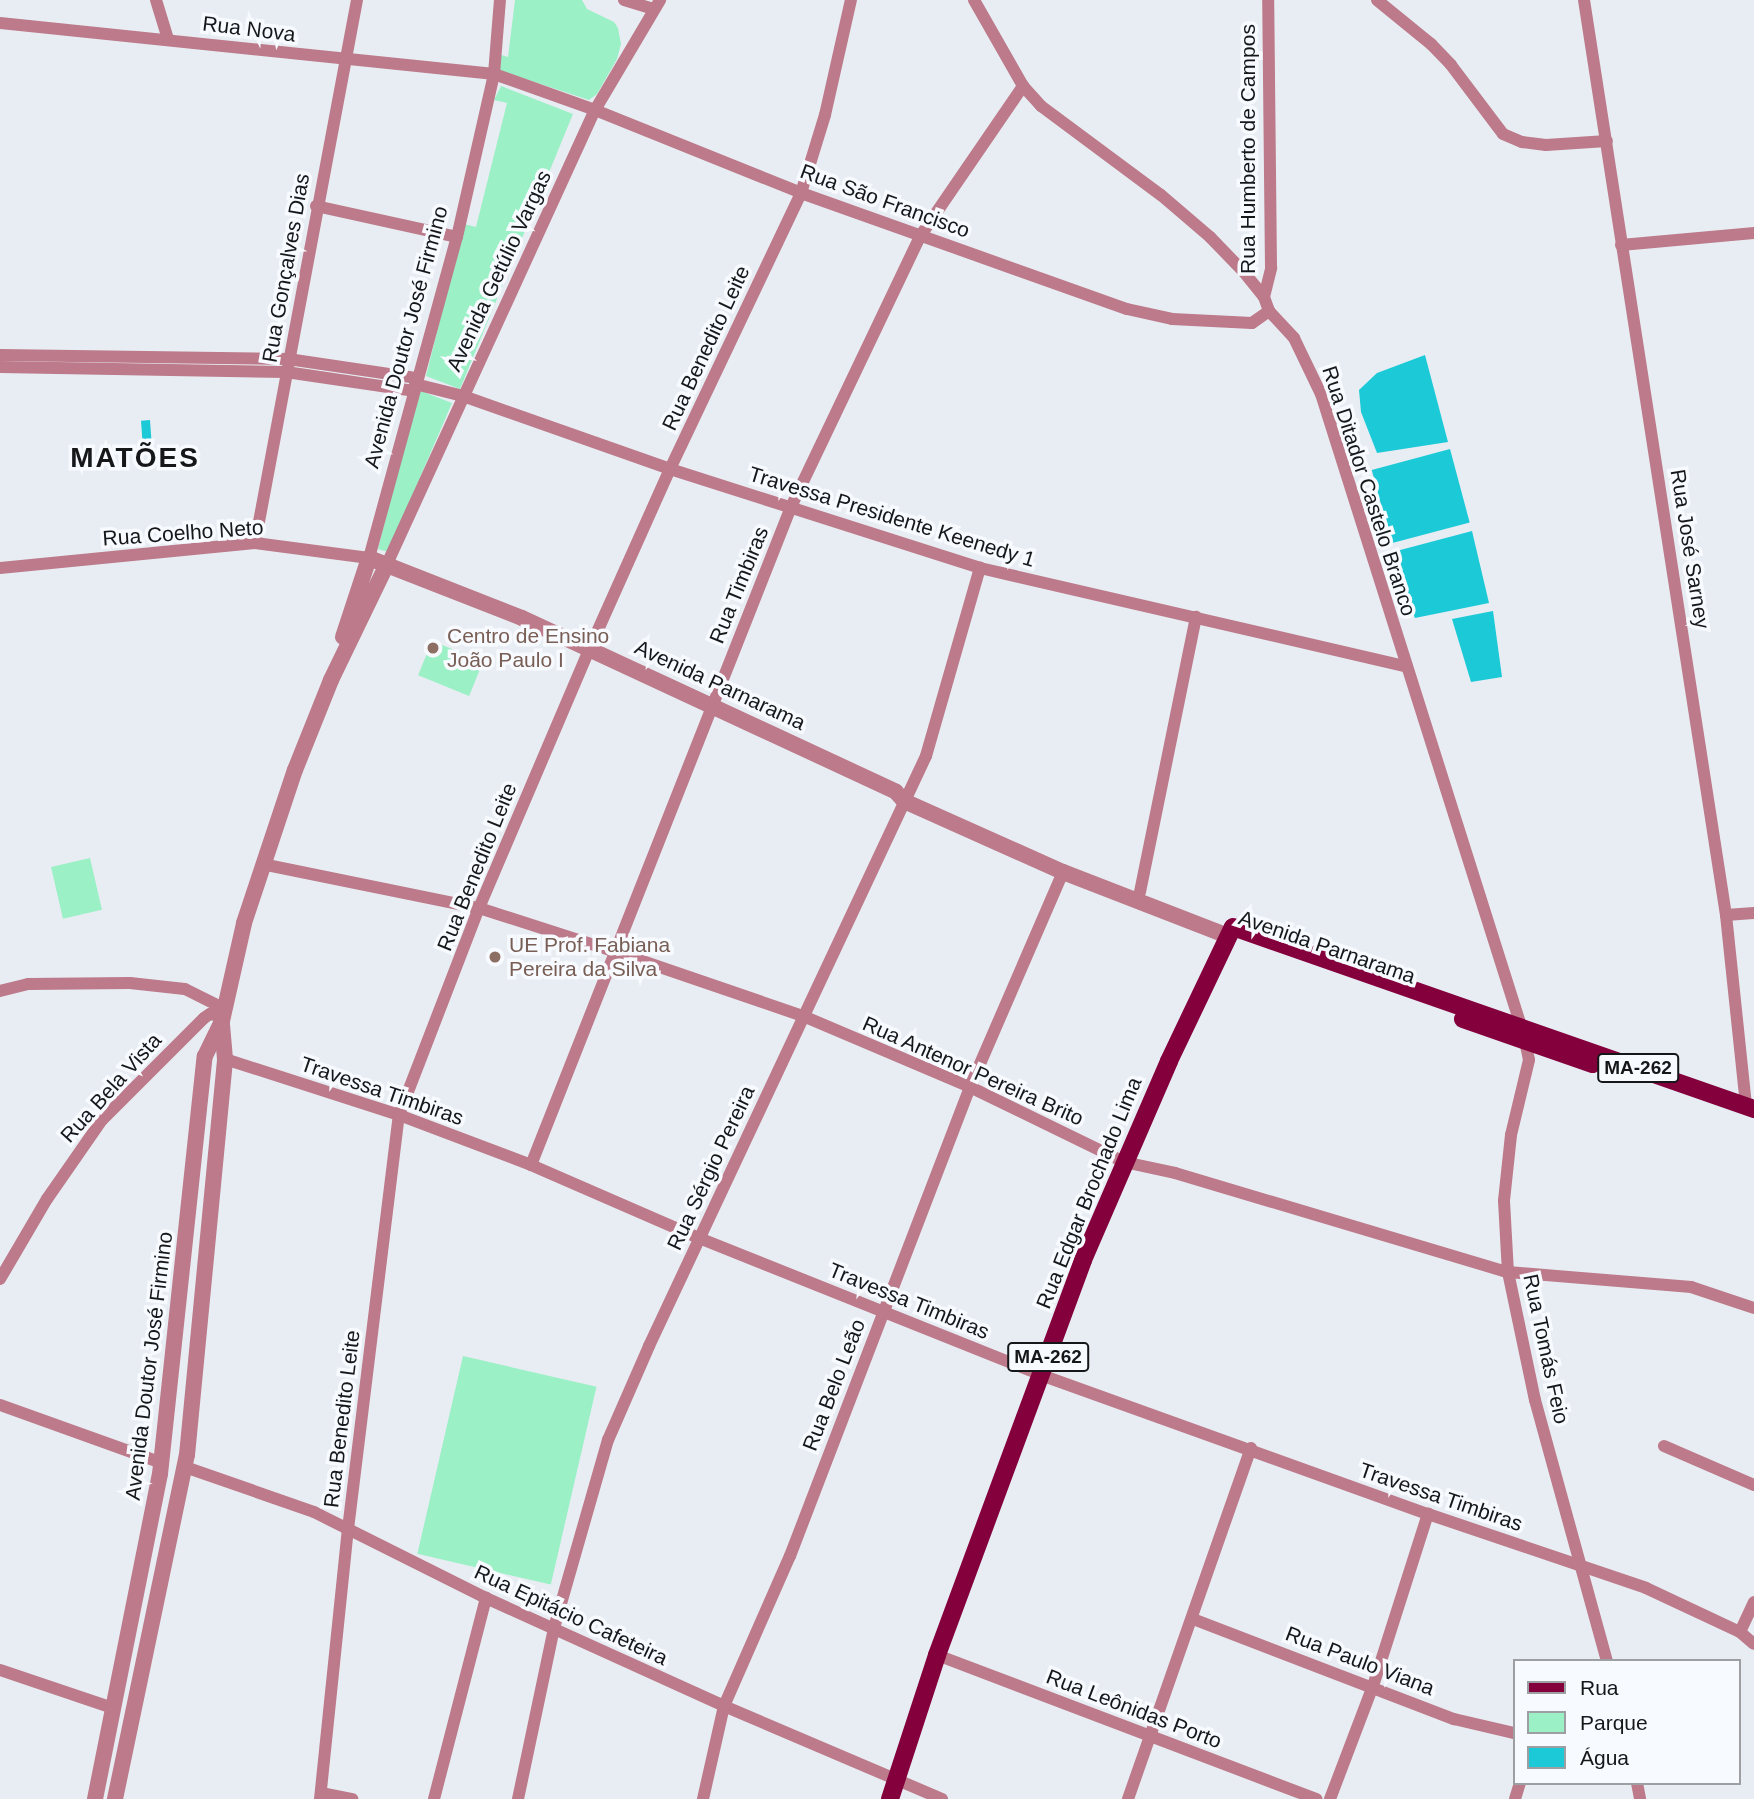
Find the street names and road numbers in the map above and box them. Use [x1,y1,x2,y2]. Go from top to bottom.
street label: Rua Nova [201,11,297,47]
street label: Rua Humberto de Campos [1235,24,1261,274]
street label: Rua São Francisco [797,159,973,243]
street label: Avenida Getúlio Vargas [441,167,557,375]
street label: Rua Gonçalves Dias [257,172,315,364]
street label: Avenida Doutor José Firmino [359,203,453,471]
street label: Rua Benedito Leite [657,262,755,434]
street label: Rua Ditador Castelo Branco [1317,363,1421,619]
street label: Travessa Presidente Keenedy 1 [746,461,1038,573]
street label: Rua José Sarney [1665,467,1715,631]
street label: Rua Coelho Neto [102,515,264,551]
street label: Rua Timbiras [704,523,774,647]
street label: Avenida Parnarama [631,634,809,736]
street label: Rua Benedito Leite [432,779,522,955]
street label: Avenida Parnarama [1235,905,1419,989]
street label: Rua Antenor Pereira Brito [858,1011,1088,1131]
street label: Rua Bela Vista [55,1028,167,1148]
street label: Travessa Timbiras [297,1051,467,1131]
road number: MA-262 [1596,1052,1680,1084]
street label: Rua Edgar Brochado Lima [1031,1074,1147,1312]
street label: Rua Sérgio Pereira [662,1082,760,1254]
street label: Avenida Doutor José Firmino [120,1230,178,1502]
street label: Travessa Timbiras [825,1257,993,1345]
street label: Rua Tomás Feio [1518,1272,1574,1426]
street label: Rua Belo Leão [797,1316,871,1454]
street label: Rua Benedito Leite [319,1329,365,1509]
road number: MA-262 [1006,1342,1090,1372]
street label: Travessa Timbiras [1356,1457,1526,1537]
street label: Rua Epitácio Cafeteira [470,1559,672,1671]
street label: Rua Paulo Viana [1282,1621,1438,1701]
street label: Rua Leônidas Porto [1043,1664,1225,1754]

